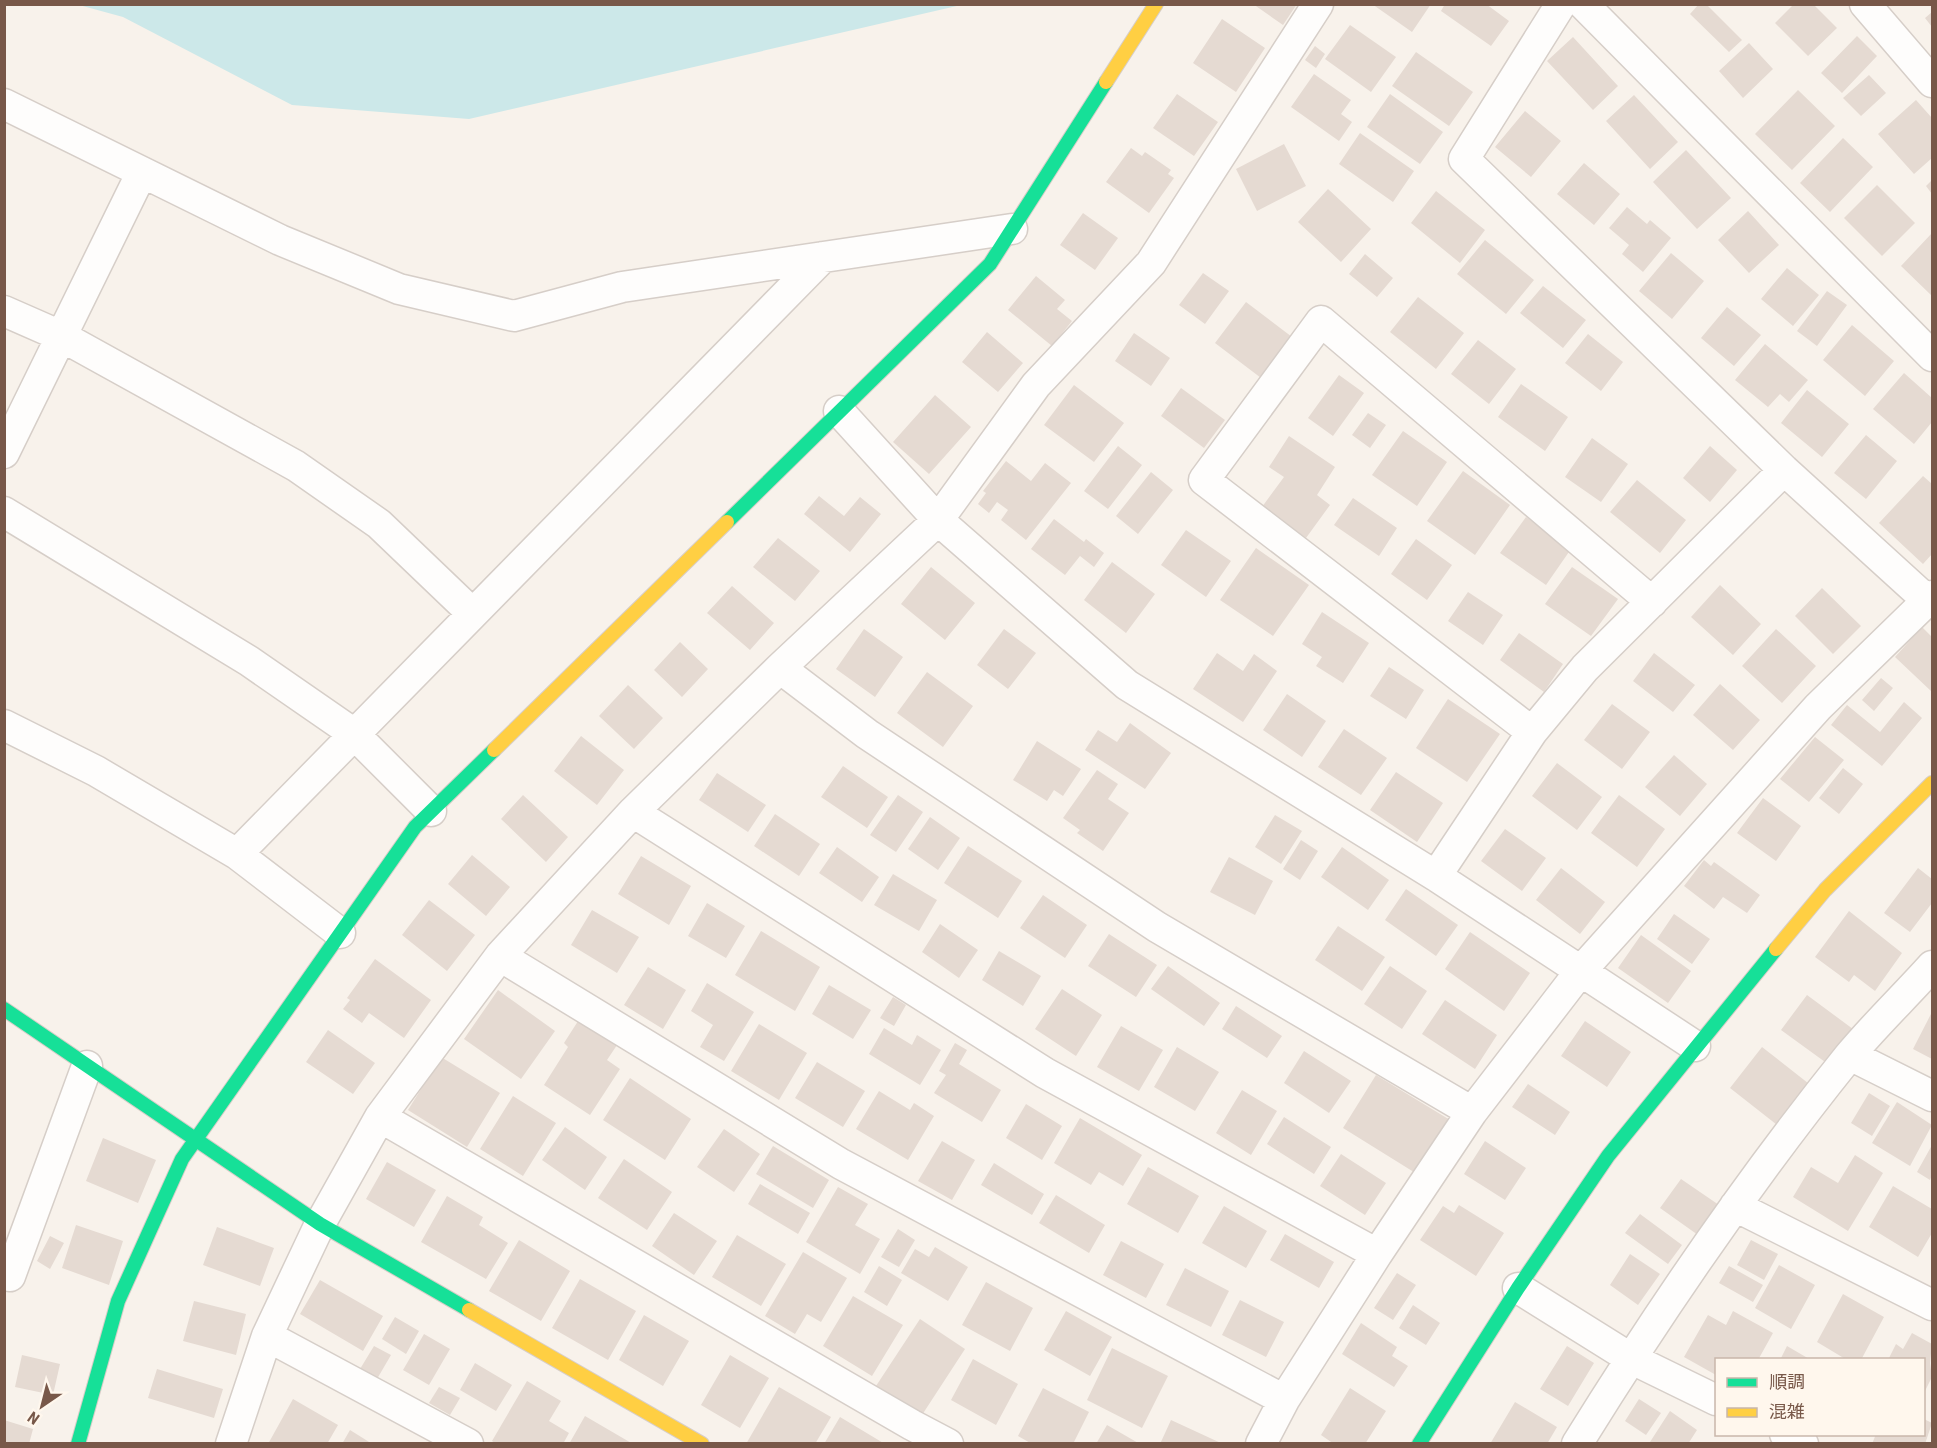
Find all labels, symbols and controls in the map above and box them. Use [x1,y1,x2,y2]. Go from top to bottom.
legend [1715,1358,1925,1436]
text: 順調 [1769,1371,1805,1392]
north arrow [12,1376,72,1436]
text: 混雑 [1769,1401,1805,1422]
text: N [24,1407,43,1428]

